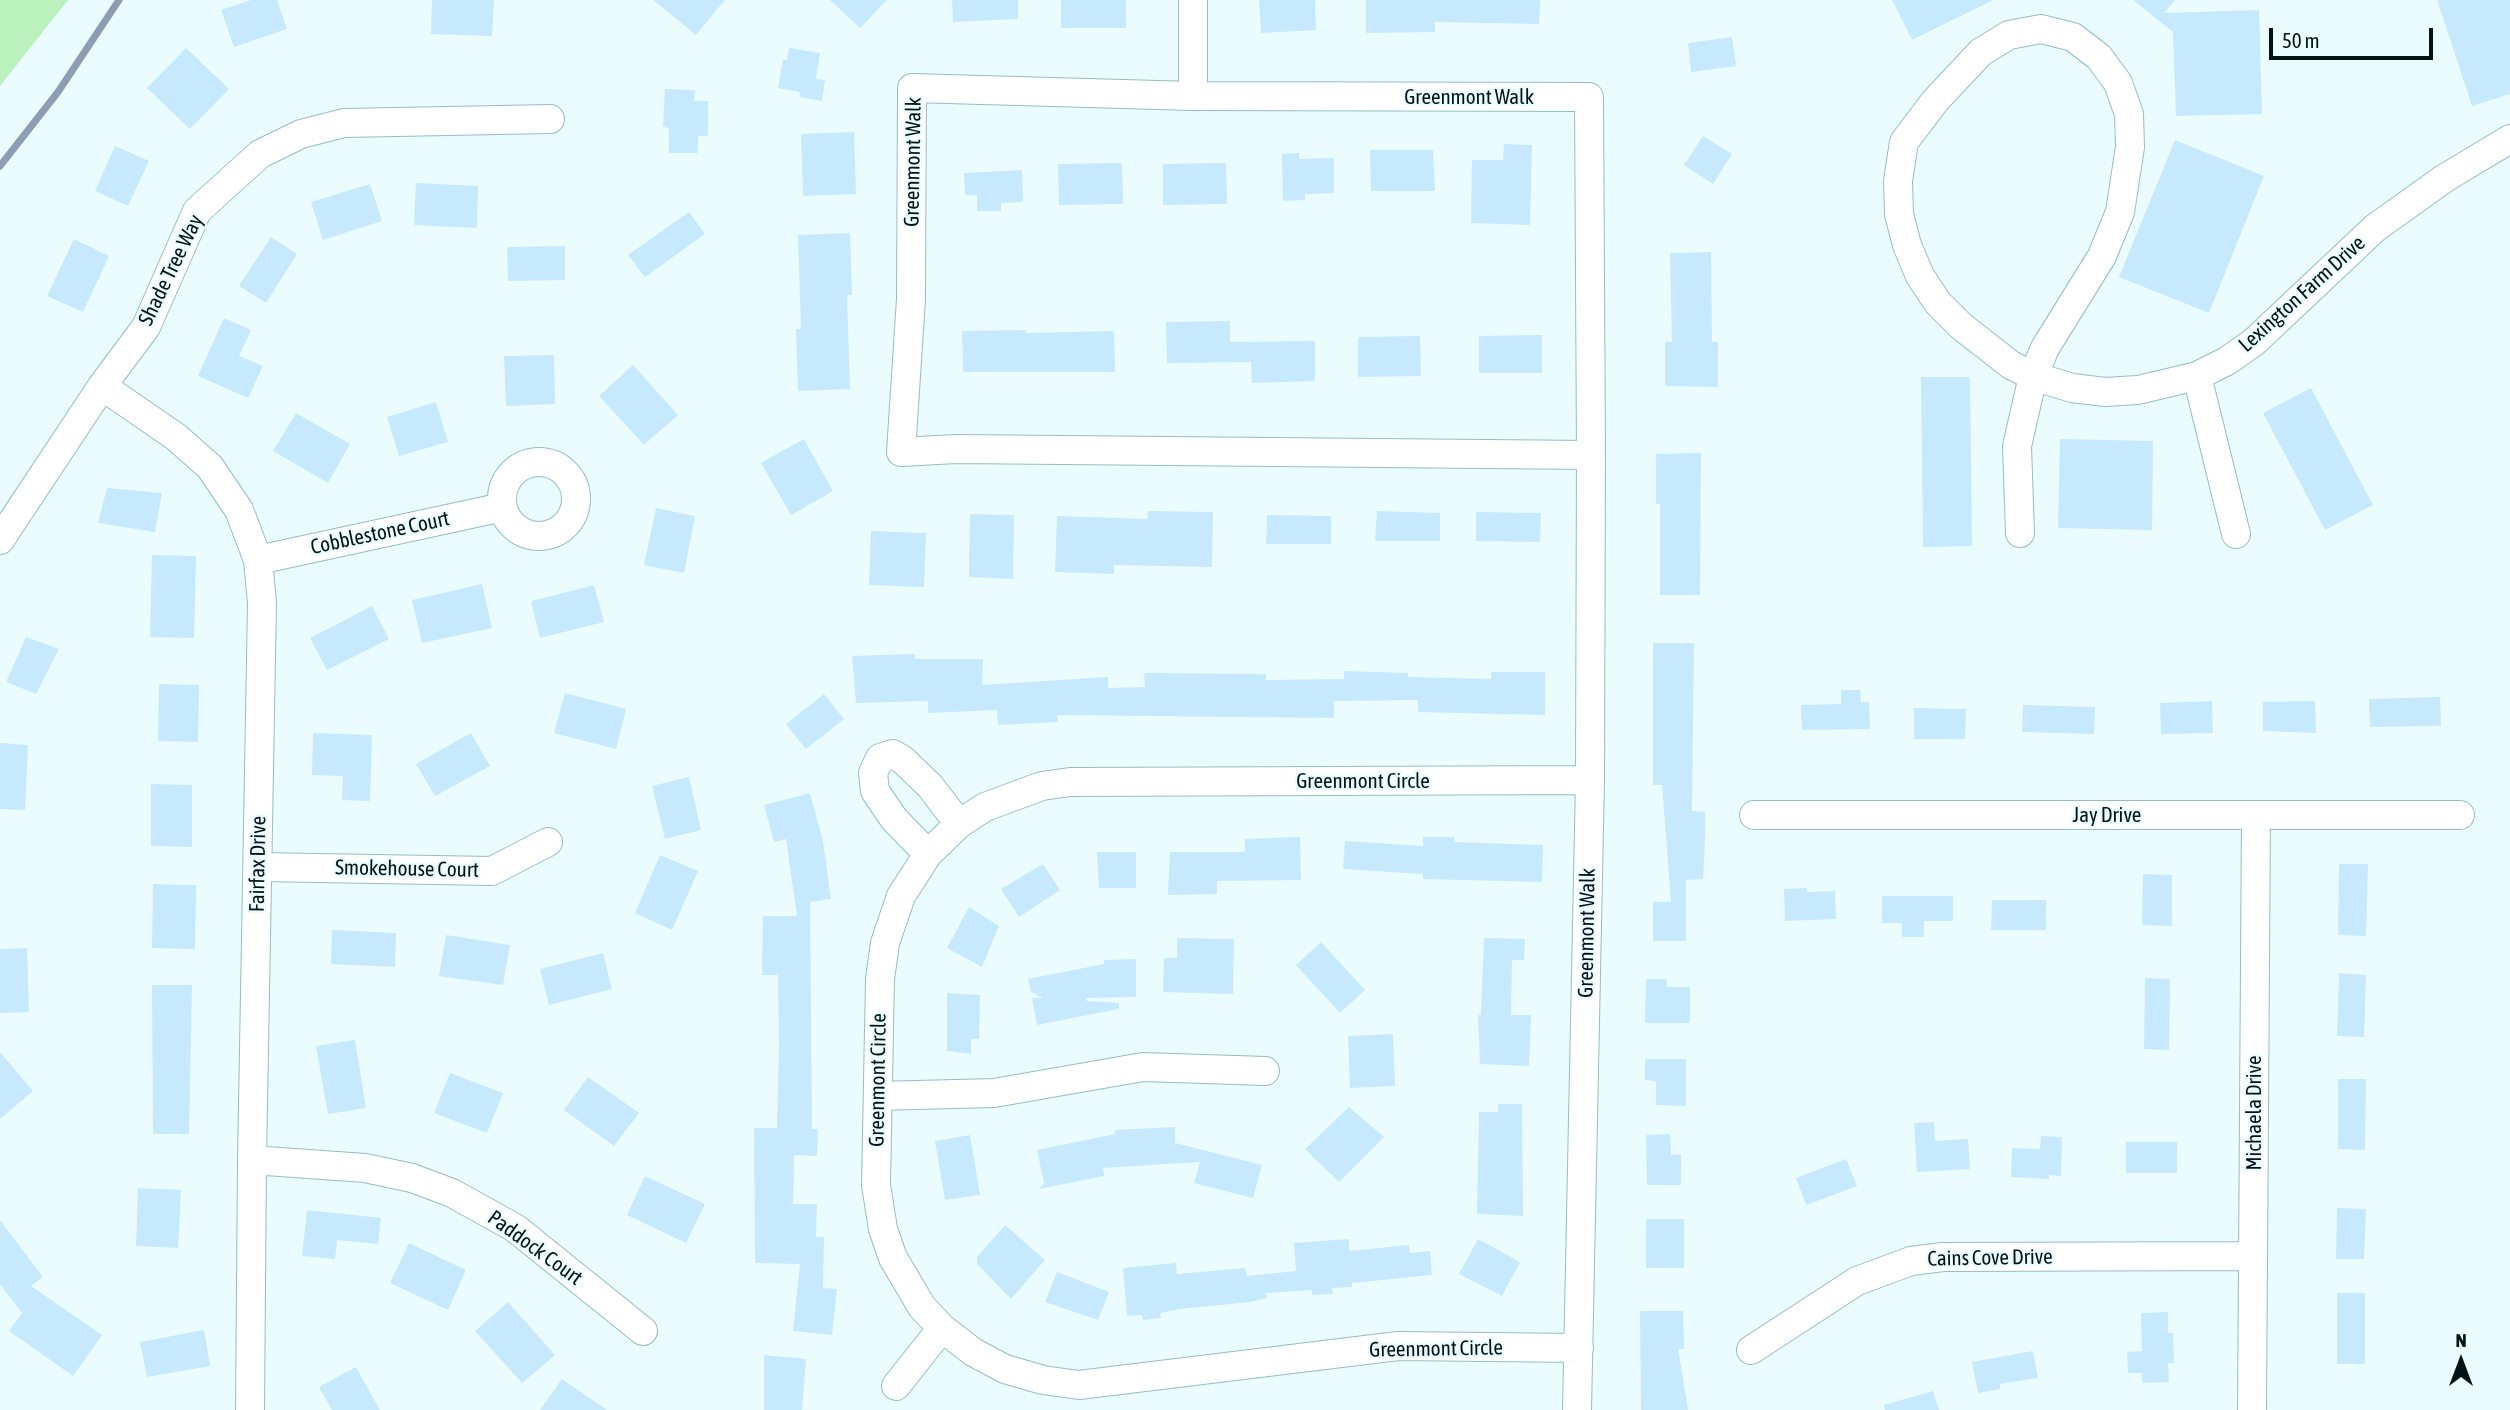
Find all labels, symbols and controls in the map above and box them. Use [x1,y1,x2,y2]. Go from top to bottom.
scale bar [2272,14,2436,58]
text: 50 m [2282,28,2320,52]
street label: Greenmont Walk [1404,84,1534,110]
street label: Greenmont Walk [899,97,927,227]
street label: Shade Tree Way [133,210,209,330]
street label: Lexington Farm Drive [2234,231,2370,357]
street label: Cobblestone Court [308,506,452,560]
street label: Greenmont Circle [1296,768,1430,794]
street label: Jay Drive [2073,802,2141,828]
street label: Fairfax Drive [245,816,271,912]
street label: Smokehouse Court [335,855,479,883]
street label: Greenmont Walk [1573,868,1601,998]
street label: Greenmont Circle [864,1013,892,1147]
street label: Michaela Drive [2241,1055,2267,1171]
street label: Paddock Court [483,1205,587,1291]
street label: Cains Cove Drive [1927,1244,2053,1272]
north arrow [2426,1326,2496,1396]
text: N [2455,1329,2467,1351]
street label: Greenmont Circle [1369,1335,1503,1363]

